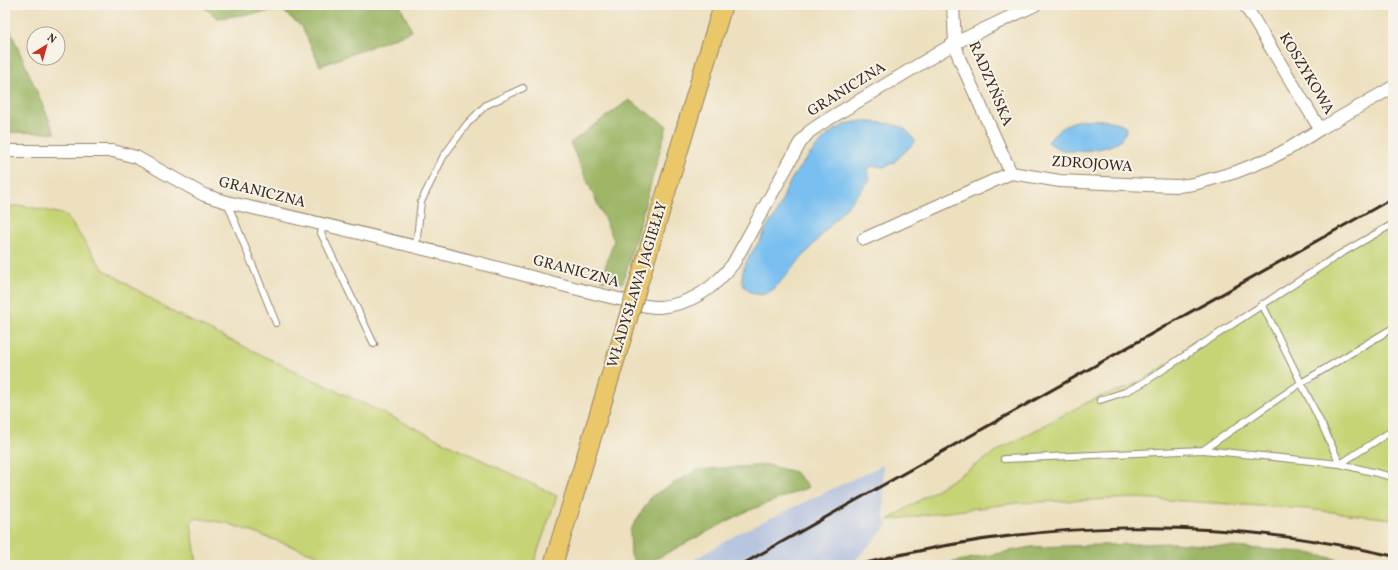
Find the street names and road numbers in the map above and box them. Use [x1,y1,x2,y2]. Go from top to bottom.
street label: KOSZYKOWA [1273,29,1339,119]
street label: RADZYŃSKA [963,38,1017,130]
street label: GRANICZNA [804,57,891,122]
street label: ZDROJOWA [1051,152,1134,178]
street label: GRANICZNA [216,172,308,214]
street label: WŁADYSŁAWA JAGIEŁŁY [603,199,673,371]
street label: GRANICZNA [530,250,622,294]

